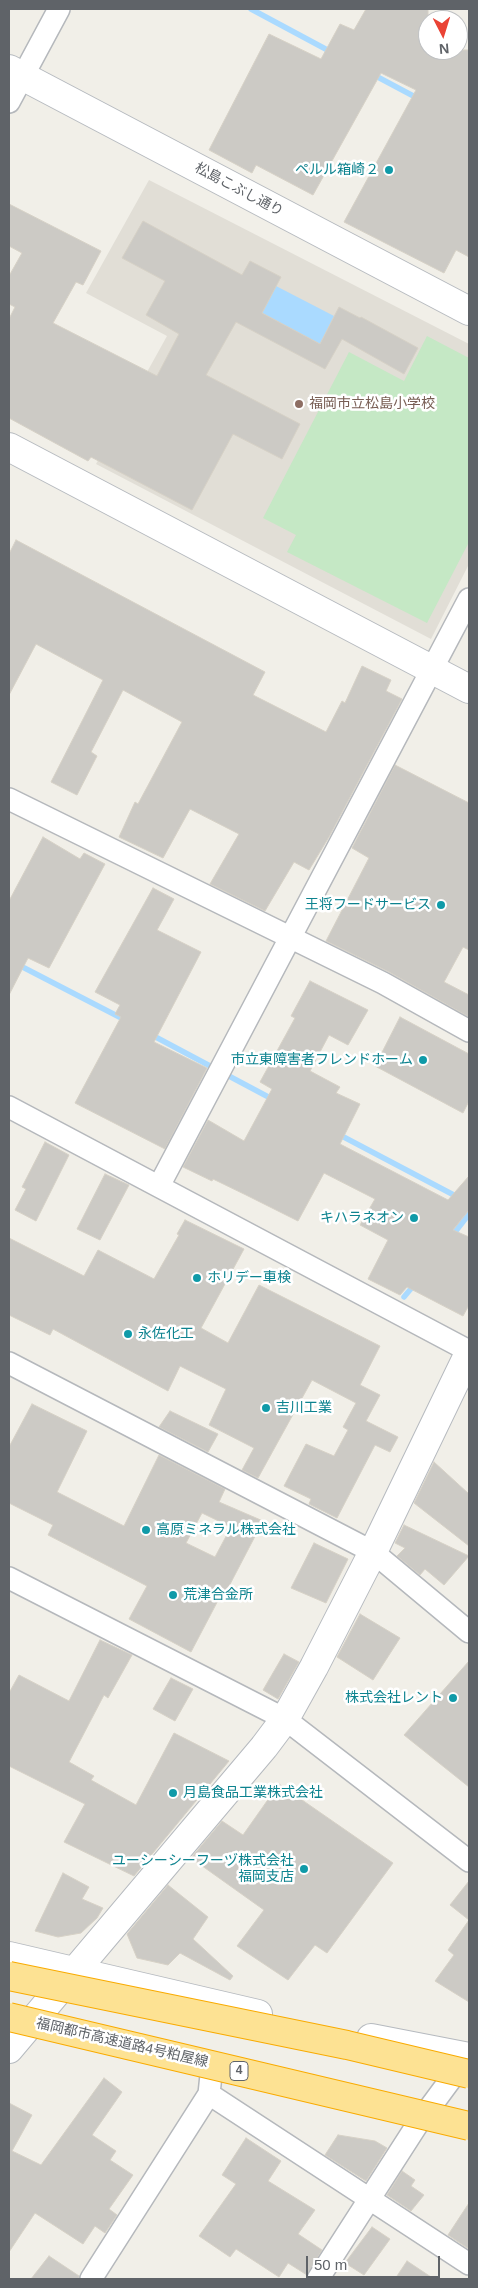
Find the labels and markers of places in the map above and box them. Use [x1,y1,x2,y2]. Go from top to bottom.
place label: ペルル箱崎２ [295,162,379,178]
marker: ペルル箱崎２ [383,164,395,176]
place label: 福岡市立松島小学校 [309,396,435,412]
marker: 福岡市立松島小学校 [293,398,305,410]
place label: 王将フードサービス [305,897,431,913]
marker: 王将フードサービス [435,899,447,911]
place label: 市立東障害者フレンドホーム [231,1052,413,1068]
marker: 市立東障害者フレンドホーム [417,1054,429,1066]
place label: キハラネオン [320,1210,404,1226]
marker: キハラネオン [408,1212,420,1224]
place label: ホリデー車検 [207,1270,291,1286]
marker: ホリデー車検 [191,1272,203,1284]
place label: 永佐化工 [138,1326,194,1342]
marker: 永佐化工 [122,1328,134,1340]
place label: 吉川工業 [276,1400,332,1416]
marker: 吉川工業 [260,1402,272,1414]
place label: 高原ミネラル株式会社 [156,1522,296,1538]
marker: 高原ミネラル株式会社 [140,1524,152,1536]
place label: 荒津合金所 [183,1587,253,1603]
marker: 荒津合金所 [167,1589,179,1601]
place label: 株式会社レント [345,1690,443,1706]
marker: 株式会社レント [447,1692,459,1704]
place label: 月島食品工業株式会社 [183,1785,323,1801]
marker: 月島食品工業株式会社 [167,1787,179,1799]
place label: ユーシーシーフーヅ株式会社 福岡支店 [112,1853,294,1885]
marker: ユーシーシーフーヅ株式会社 福岡支店 [298,1863,310,1875]

